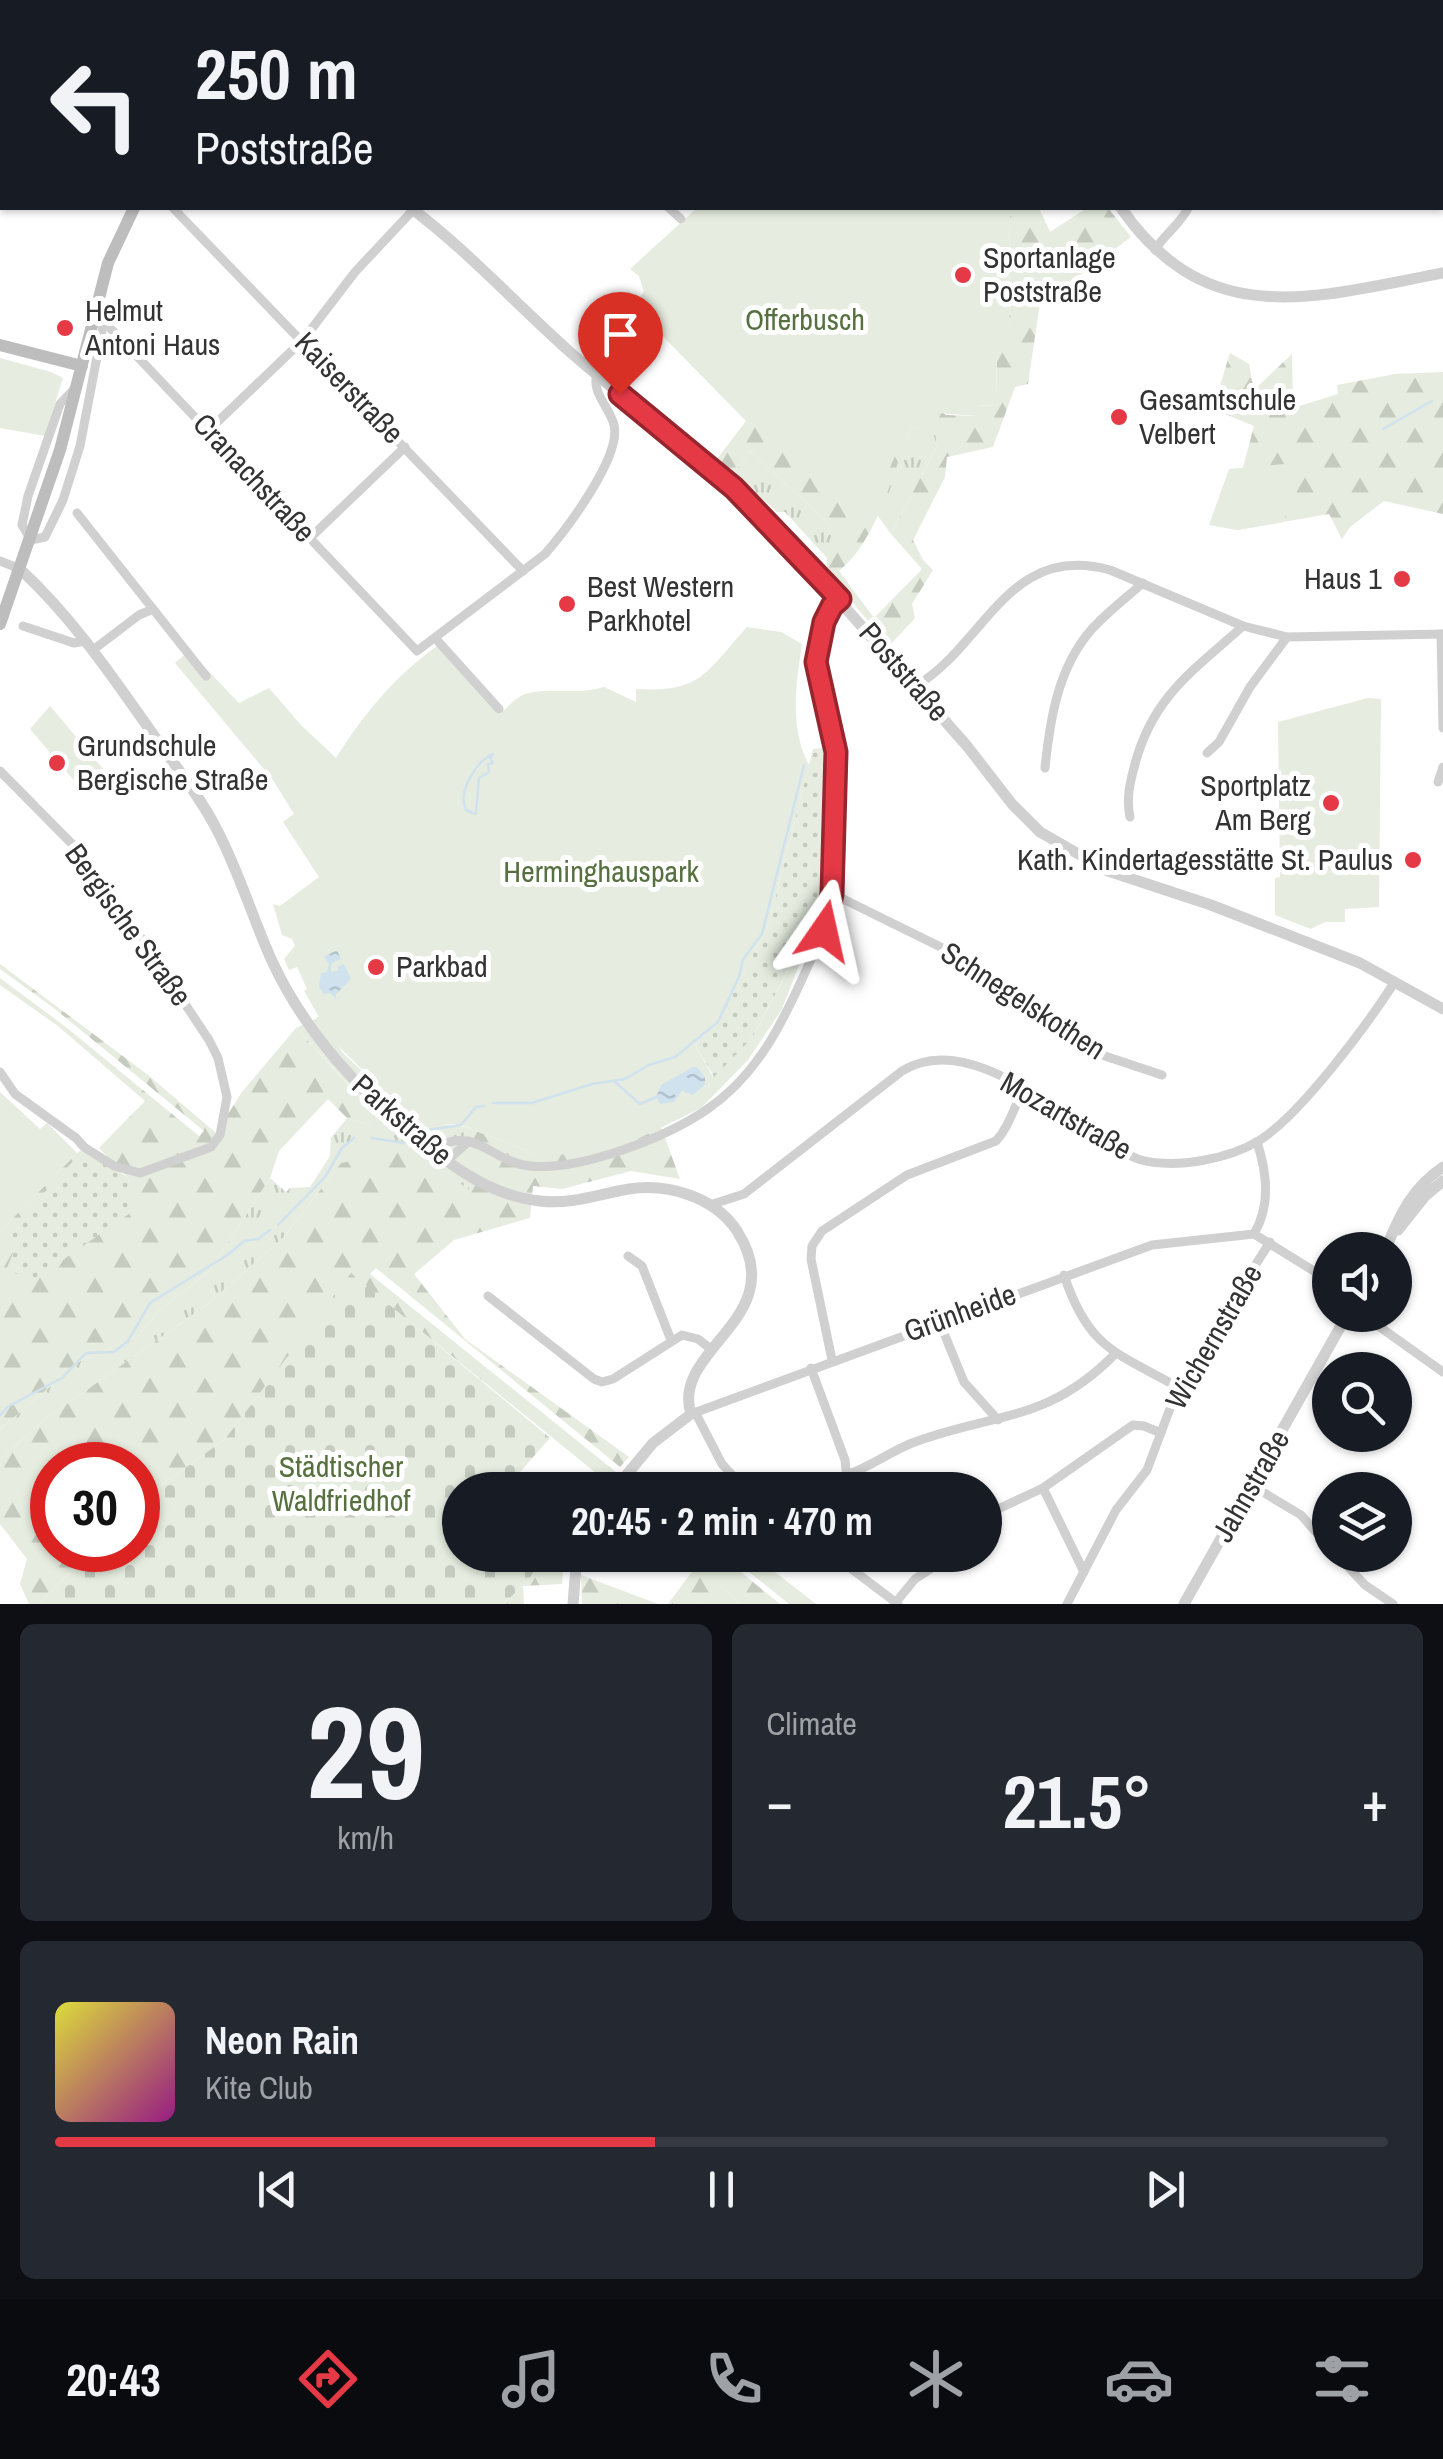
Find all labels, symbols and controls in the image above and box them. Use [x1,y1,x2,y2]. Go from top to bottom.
text: 250 m [195,27,358,121]
icon: left [30,40,160,170]
text: Poststraße [195,117,373,178]
place label: Sportanlage Poststraße [983,237,1116,311]
marker: Sportanlage Poststraße [952,264,974,286]
place label: Helmut Antoni Haus [84,290,220,364]
pin [578,292,663,395]
park label: Offerbusch [745,299,865,339]
icon: arrive [593,307,648,362]
marker: Helmut Antoni Haus [54,317,76,339]
street label: Kaiserstraße [286,323,413,452]
place label: Gesamtschule Velbert [1139,379,1296,453]
street label: Cranachstraße [185,404,325,550]
marker: Gesamtschule Velbert [1108,406,1130,428]
place label: Haus 1 [1304,558,1382,598]
place label: Best Western Parkhotel [587,566,734,640]
marker: Haus 1 [1391,568,1413,590]
marker: Best Western Parkhotel [556,593,578,615]
street label: Poststraße [851,613,959,729]
place label: Grundschule Bergische Straße [77,725,268,799]
marker: Grundschule Bergische Straße [46,752,68,774]
place label: Sportplatz Am Berg [1200,765,1311,839]
marker: Sportplatz Am Berg [1320,792,1342,814]
street label: Bergische Straße [56,835,201,1014]
place label: Kath. Kindertagesstätte St. Paulus [1017,839,1393,879]
marker: Kath. Kindertagesstätte St. Paulus [1402,849,1424,871]
park label: Herminghauspark [503,851,699,891]
position arrow [772,879,876,983]
street label: Schnegelskothen [934,932,1114,1068]
place label: Parkbad [396,946,488,986]
marker: Parkbad [365,956,387,978]
street label: Mozartstraße [994,1062,1139,1169]
street label: Parkstraße [344,1065,461,1174]
map controls [1312,1232,1412,1572]
button: sound [1312,1232,1412,1332]
street label: Wichernstraße [1155,1257,1271,1416]
street label: Grünheide [898,1273,1021,1351]
button: search [1312,1352,1412,1452]
street label: Jahnstraße [1202,1422,1298,1549]
speed limit sign: 30 [30,1442,160,1572]
park label: Städtischer Waldfriedhof [272,1446,410,1520]
button: layers [1312,1472,1412,1572]
text: 20:45 · 2 min · 470 m [571,1496,873,1547]
text: 29 [306,1663,425,1839]
text: Climate [767,1702,857,1745]
text: 21.5° [1002,1750,1152,1851]
text: − [767,1764,793,1838]
text: + [1362,1764,1388,1838]
text: km/h [337,1816,394,1859]
text: Neon Rain [205,2015,359,2066]
text: Kite Club [205,2066,313,2109]
icon: previous [250,2162,305,2217]
icon: pause [694,2162,749,2217]
icon: next [1138,2162,1193,2217]
icon: directions [293,2344,363,2414]
icon: music [496,2344,566,2414]
icon: phone [699,2344,769,2414]
icon: climate [901,2344,971,2414]
icon: car [1104,2344,1174,2414]
icon: filters [1307,2344,1377,2414]
text: 20:43 [66,2349,161,2410]

